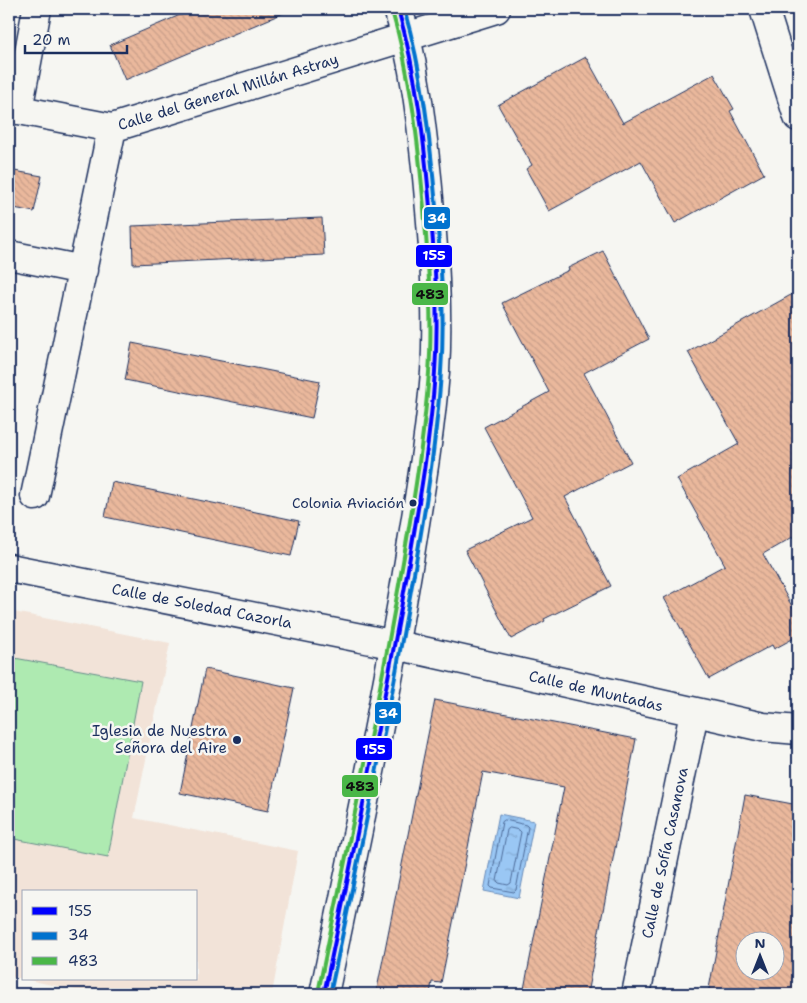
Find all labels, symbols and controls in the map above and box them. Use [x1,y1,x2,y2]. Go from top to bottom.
scale bar [25,22,128,54]
text: 20 m [32,30,71,50]
street label: Calle del General Millán Astray [115,49,341,135]
line badge: 34 [423,206,451,230]
text: 34 [427,209,447,227]
line badge: 155 [415,244,453,268]
text: 155 [422,246,446,264]
line badge: 483 [411,282,449,306]
text: 483 [415,285,445,303]
place label: Colonia Aviación [292,494,404,512]
marker: Colonia Aviación [408,498,418,508]
street label: Calle de Soledad Cazorla [110,579,294,633]
street label: Calle de Muntadas [527,666,665,716]
line badge: 34 [374,701,402,725]
text: 34 [378,704,398,722]
place label: Iglesia de Nuestra Señora del Aire [92,721,228,758]
marker: Iglesia de Nuestra Señora del Aire [231,734,243,746]
line badge: 155 [355,737,393,761]
text: 155 [362,740,386,758]
street label: Calle de Sofía Casanova [637,765,693,940]
line badge: 483 [341,774,379,798]
text: 483 [345,777,375,795]
legend [22,890,198,980]
text: 155 [68,901,92,921]
text: 34 [68,925,88,945]
north arrow [734,930,784,980]
text: N [754,934,766,952]
text: 483 [68,951,98,971]

